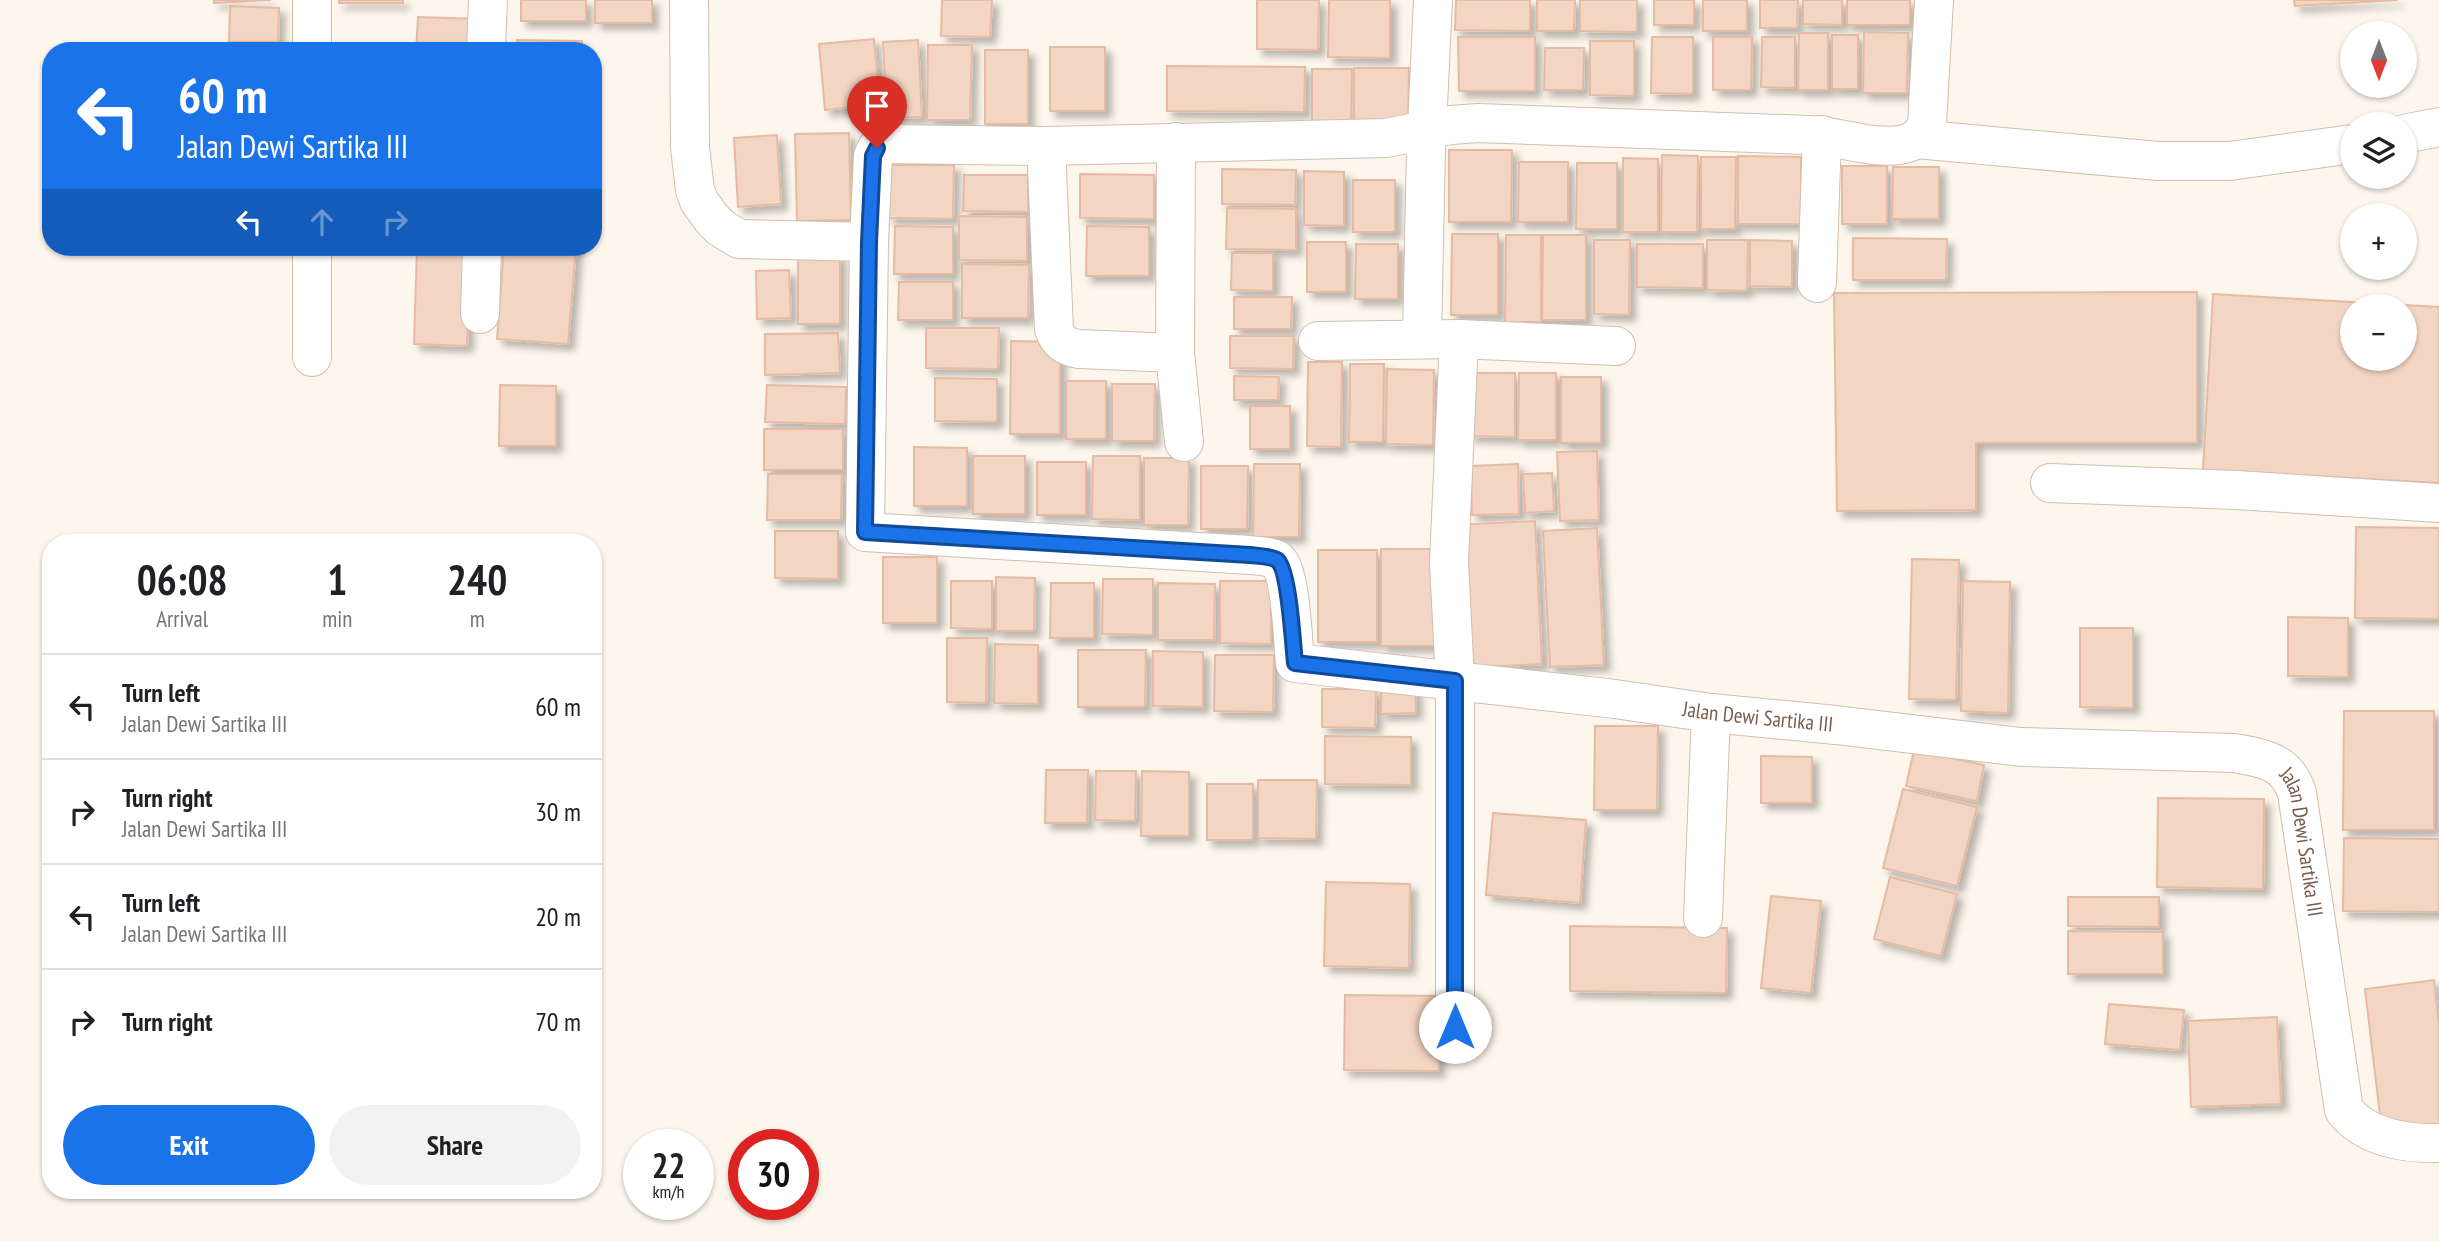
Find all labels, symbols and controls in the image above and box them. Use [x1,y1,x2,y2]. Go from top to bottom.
north arrow [2340,21,2417,98]
map controls [2340,21,2417,371]
text: 60 m [178,63,267,127]
icon: left [63,70,154,161]
pin [847,76,907,148]
icon: arrive [858,87,896,125]
button: layers [2340,112,2417,189]
text: Jalan Dewi Sartika III [178,125,408,167]
icon: left [230,203,268,241]
icon: ahead [303,203,341,241]
icon: right [376,203,414,241]
button: + [2340,203,2417,280]
button: − [2340,294,2417,371]
text: 06:08 [137,552,228,607]
text: 1 [327,552,347,607]
text: 240 [447,552,507,607]
text: Arrival [156,604,208,633]
text: min [322,604,352,633]
text: m [470,604,485,633]
text: Turn left [122,676,200,709]
icon: left [63,688,101,726]
text: 60 m [535,690,581,723]
street label: Jalan Dewi Sartika III [1680,695,1834,738]
text: Jalan Dewi Sartika III [122,709,287,738]
street label: Jalan Dewi Sartika III [2274,760,2329,918]
text: Turn right [122,781,213,814]
icon: right [63,793,101,831]
text: 30 m [535,795,581,828]
text: Jalan Dewi Sartika III [122,814,287,843]
text: Turn left [122,886,200,919]
icon: left [63,898,101,936]
text: 20 m [535,900,581,933]
text: Jalan Dewi Sartika III [122,919,287,948]
position arrow [1418,990,1492,1064]
icon: right [63,1003,101,1041]
text: Turn right [122,1005,213,1038]
text: 70 m [535,1005,581,1038]
button: Exit [63,1105,315,1185]
button: Share [329,1105,581,1185]
speed limit sign: 30 [728,1129,819,1220]
text: 22 [652,1142,685,1188]
text: km/h [653,1180,684,1203]

